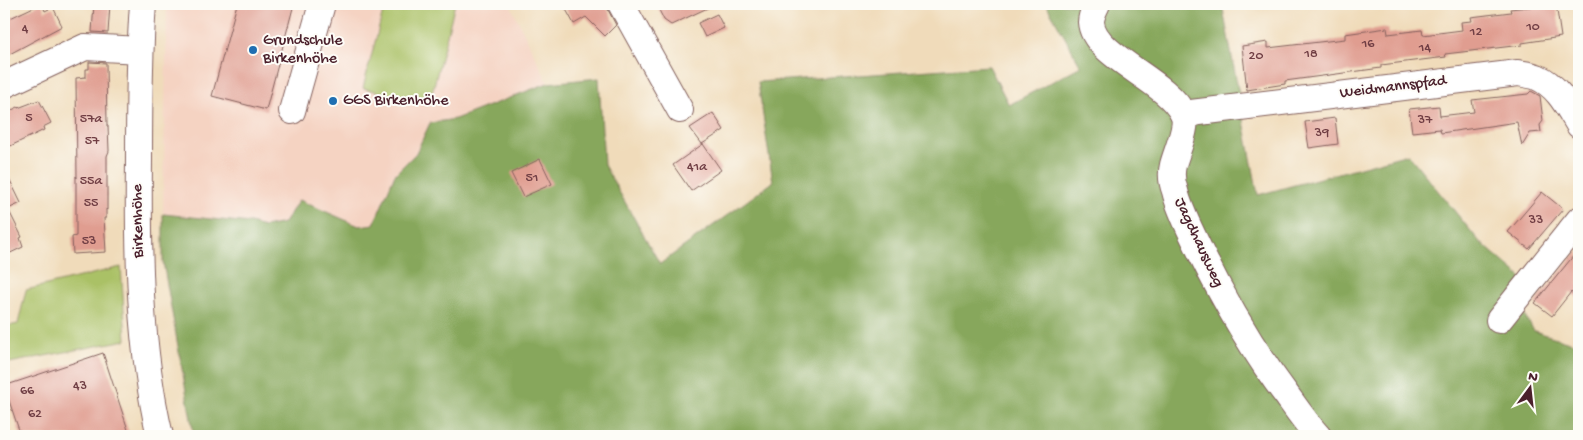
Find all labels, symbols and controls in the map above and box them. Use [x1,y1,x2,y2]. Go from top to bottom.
house number: 10 [1525,19,1540,36]
house number: 4 [22,21,29,38]
house number: 12 [1469,24,1482,41]
place label: Grundschule Birkenhöhe [262,32,343,69]
house number: 16 [1361,36,1375,53]
house number: 14 [1418,40,1432,57]
marker: Grundschule Birkenhöhe [247,44,259,56]
house number: 18 [1303,46,1318,63]
house number: 20 [1249,48,1263,65]
street label: Weidmannspfad [1339,72,1449,104]
place label: GGS Birkenhöhe [343,92,449,111]
marker: GGS Birkenhöhe [327,95,339,107]
house number: 5 [25,110,33,127]
house number: 57a [80,111,103,128]
house number: 37 [1417,112,1433,129]
house number: 39 [1314,125,1329,142]
house number: 57 [85,133,100,150]
house number: 41a [687,159,708,176]
house number: 51 [525,170,539,187]
house number: 55a [80,173,103,190]
street label: Birkenhöhe [129,183,149,259]
house number: 55 [84,195,98,212]
street label: Jagdhausweg [1169,195,1227,291]
house number: 33 [1528,212,1543,229]
house number: 53 [82,233,96,250]
north arrow [1506,362,1556,412]
text: N [1526,368,1539,387]
house number: 43 [73,378,87,395]
house number: 66 [20,383,35,400]
house number: 62 [28,406,42,423]

